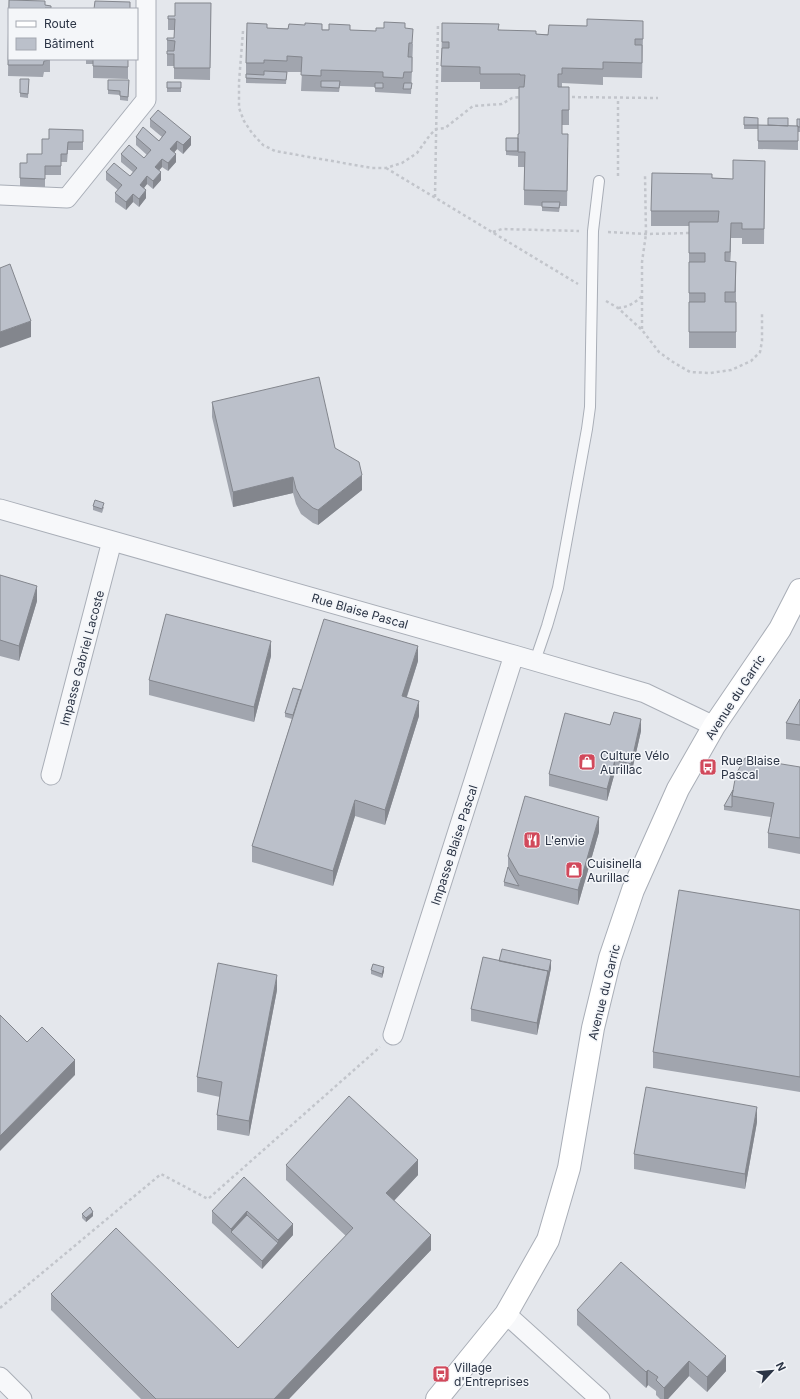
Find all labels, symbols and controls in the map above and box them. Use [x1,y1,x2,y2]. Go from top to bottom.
legend [8,8,138,60]
text: Route [44,16,77,31]
text: Bâtiment [44,36,94,51]
street label: Impasse Gabriel Lacoste [57,589,107,727]
street label: Rue Blaise Pascal [310,590,410,632]
street label: Avenue du Garric [702,652,768,742]
place label: Culture Vélo Aurillac [600,748,669,777]
shop icon: Culture Vélo Aurillac [577,752,597,772]
place label: Rue Blaise Pascal [721,753,780,782]
bus stop icon: Rue Blaise Pascal [698,757,718,777]
street label: Impasse Blaise Pascal [427,783,481,907]
restaurant icon: L'envie [522,830,542,850]
place label: L'envie [545,833,585,848]
place label: Cuisinella Aurillac [587,856,642,885]
shop icon: Cuisinella Aurillac [564,860,584,880]
street label: Avenue du Garric [585,942,623,1041]
north arrow [752,1351,792,1391]
place label: Village d'Entreprises [454,1360,529,1389]
text: N [773,1360,789,1373]
bus stop icon: Village d'Entreprises [431,1364,451,1384]

